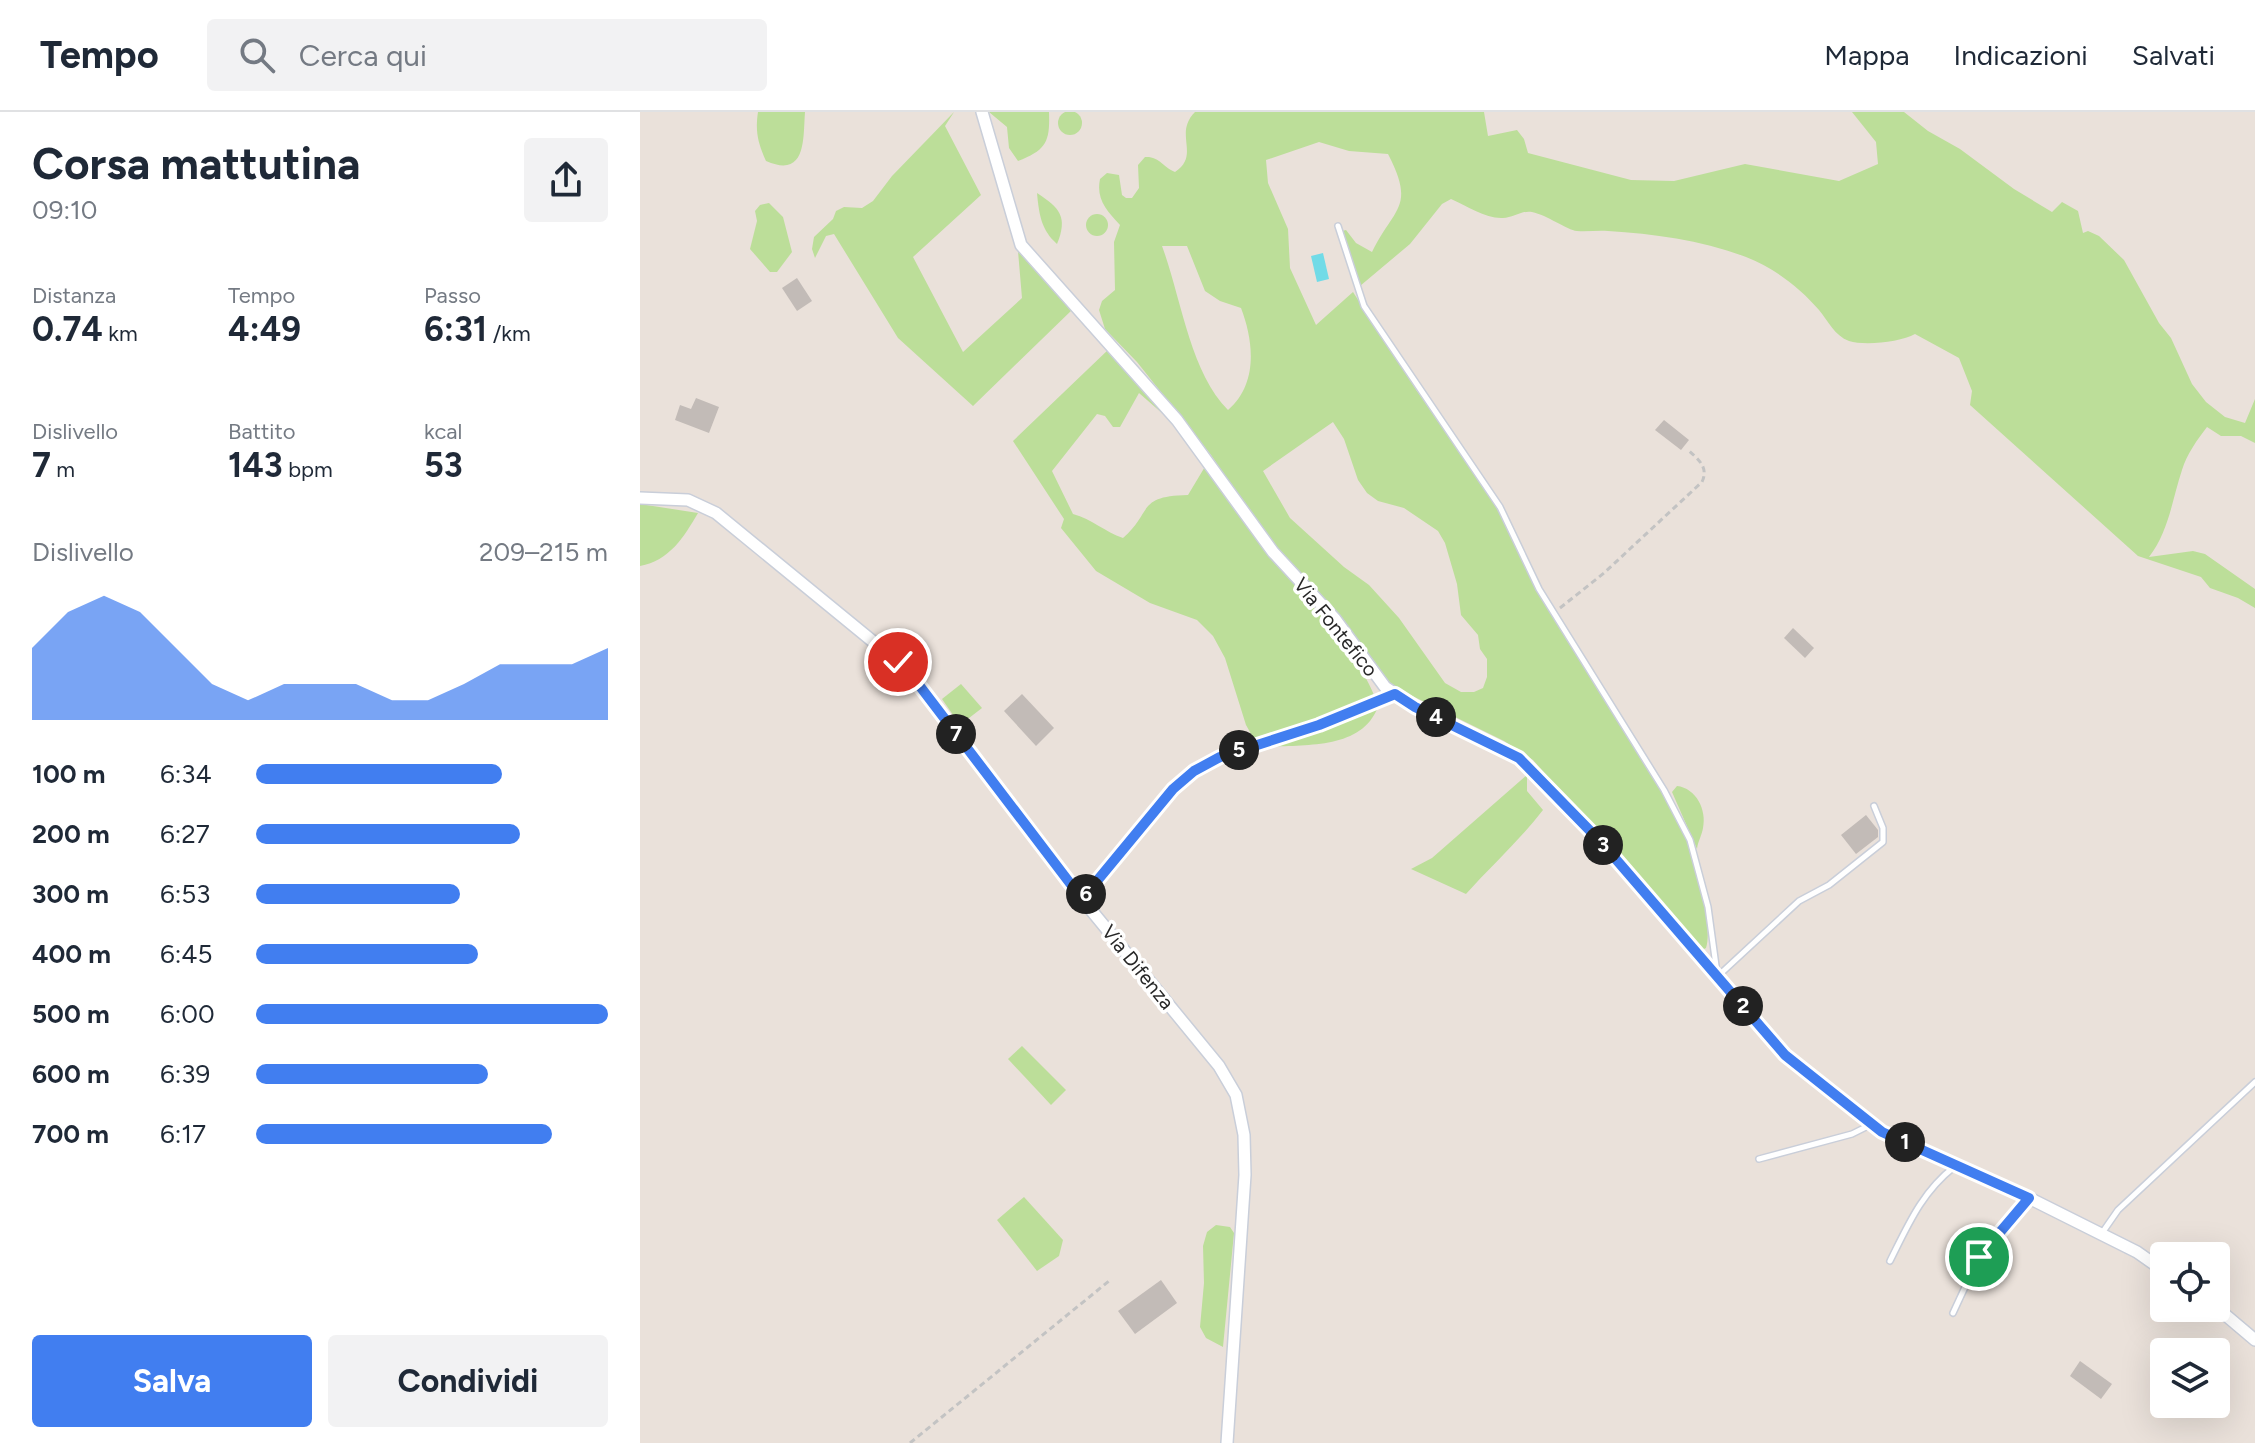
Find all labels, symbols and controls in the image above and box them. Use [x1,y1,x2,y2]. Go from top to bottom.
search box [207,19,767,91]
text: Tempo [40,32,159,78]
icon: search [235,33,279,77]
text: Cerca qui [299,37,427,74]
text: Mappa [1824,38,1910,72]
text: Indicazioni [1954,38,2088,72]
text: Salvati [2132,38,2215,72]
text: Corsa mattutina [32,137,360,190]
button: share [524,138,608,222]
text: 09:10 [32,194,97,226]
text: Distanza [32,282,116,309]
text: Tempo [228,282,295,309]
text: Passo [424,282,481,309]
text: 0.74 [32,309,103,350]
text: 4:49 [228,309,301,350]
text: 6:31 [424,309,487,350]
text: km [103,320,138,347]
text: /km [487,320,531,347]
text: Dislivello [32,418,118,445]
text: Battito [228,418,295,445]
text: kcal [424,418,462,445]
text: 7 [32,445,51,486]
text: 143 [228,445,283,486]
text: 53 [424,445,463,486]
text: m [51,456,75,483]
text: bpm [283,456,333,483]
text: Dislivello [32,536,134,568]
text: 209–215 m [479,536,608,568]
street label: Via Fontefico [1289,573,1383,681]
pin [864,628,932,696]
icon: check [876,640,920,684]
pin: 4 [1416,697,1456,737]
text: 4 [1429,703,1443,730]
pin: 7 [936,714,976,754]
text: 7 [950,720,962,747]
pin: 5 [1219,730,1259,770]
text: 5 [1233,736,1245,763]
text: 100 m [32,758,106,790]
text: 6:34 [160,758,212,790]
text: 200 m [32,818,110,850]
text: 6:27 [160,818,210,850]
pin: 3 [1583,825,1623,865]
text: 3 [1597,831,1609,858]
pin: 6 [1066,874,1106,914]
text: 300 m [32,878,109,910]
text: 6:53 [160,878,210,910]
text: 6 [1080,880,1092,907]
street label: Via Difenza [1097,920,1179,1014]
text: 400 m [32,938,111,970]
text: 6:45 [160,938,212,970]
pin: 2 [1723,986,1763,1026]
text: 2 [1737,992,1749,1019]
text: 500 m [32,998,110,1030]
text: 6:00 [160,998,215,1030]
text: 600 m [32,1058,110,1090]
text: 6:39 [160,1058,210,1090]
text: 700 m [32,1118,109,1150]
text: 6:17 [160,1118,206,1150]
pin: 1 [1885,1122,1925,1162]
text: 1 [1900,1128,1910,1155]
pin [1945,1223,2013,1291]
icon: arrive [1957,1235,2001,1279]
map controls [2150,1242,2230,1418]
button: locate [2150,1242,2230,1322]
button: Salva [32,1335,312,1427]
button: Condividi [328,1335,608,1427]
button: layers [2150,1338,2230,1418]

